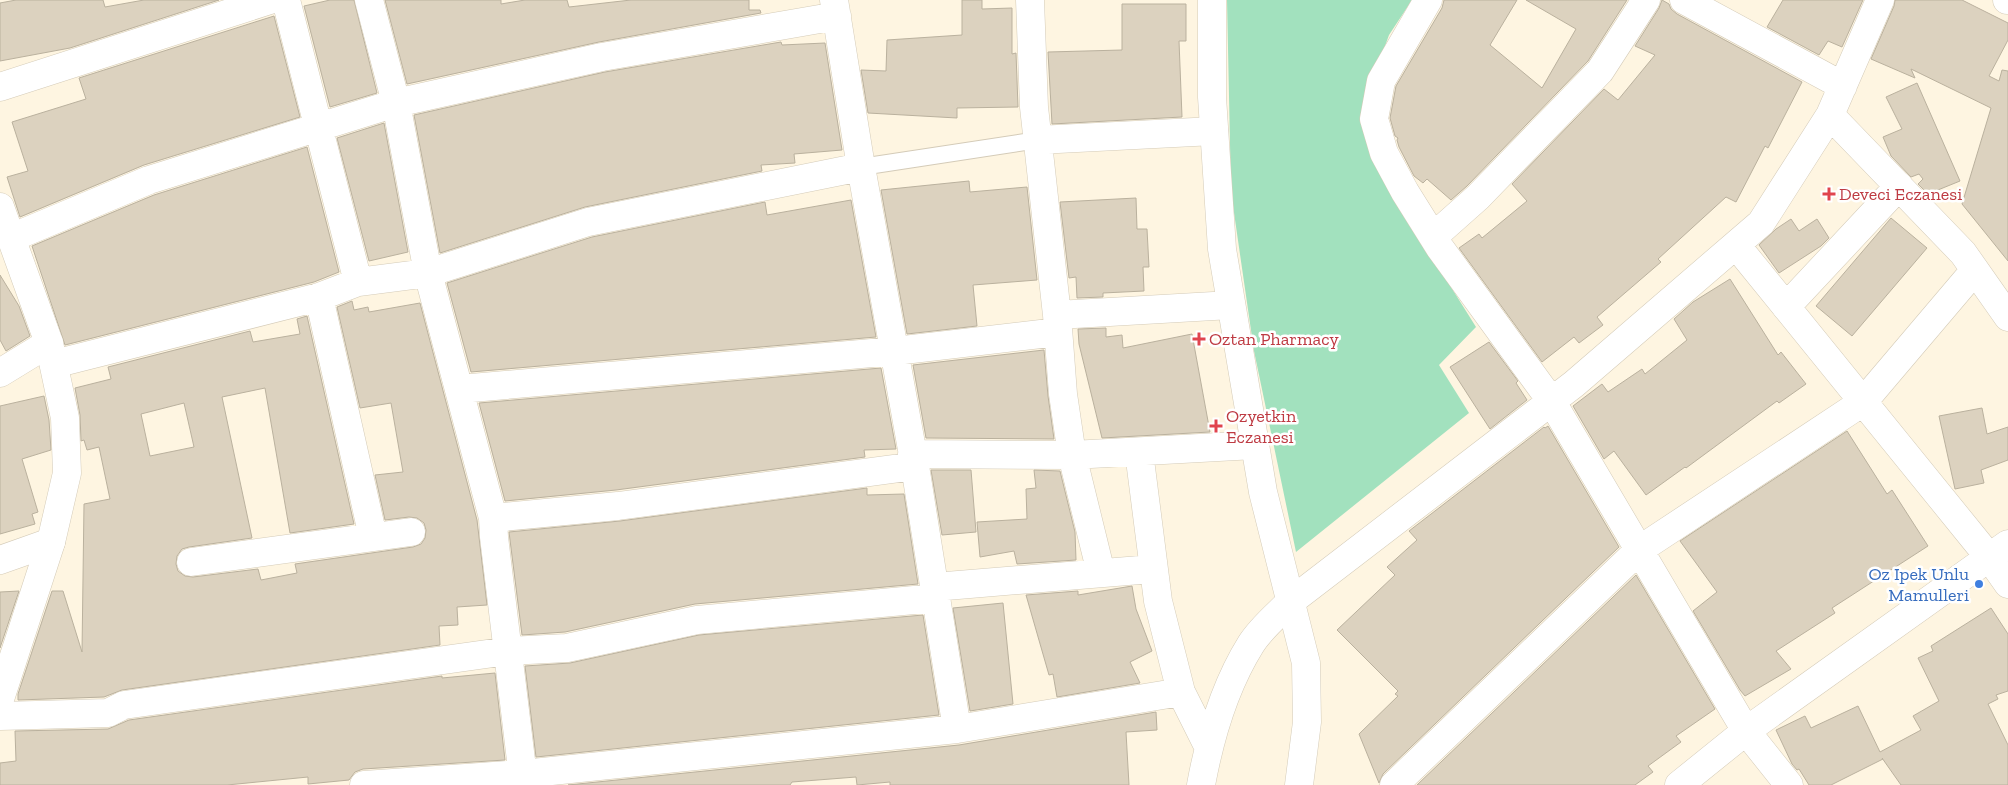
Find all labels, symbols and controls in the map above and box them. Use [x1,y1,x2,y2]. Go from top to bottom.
place label: Deveci Eczanesi [1839,183,1962,205]
marker: Deveci Eczanesi [1823,188,1835,200]
place label: Oztan Pharmacy [1209,328,1339,350]
marker: Oztan Pharmacy [1193,333,1205,345]
place label: Ozyetkin Eczanesi [1226,405,1297,448]
marker: Ozyetkin Eczanesi [1210,420,1222,432]
place label: Oz Ipek Unlu Mamulleri [1868,563,1969,606]
marker: Oz Ipek Unlu Mamulleri [1973,578,1985,590]

